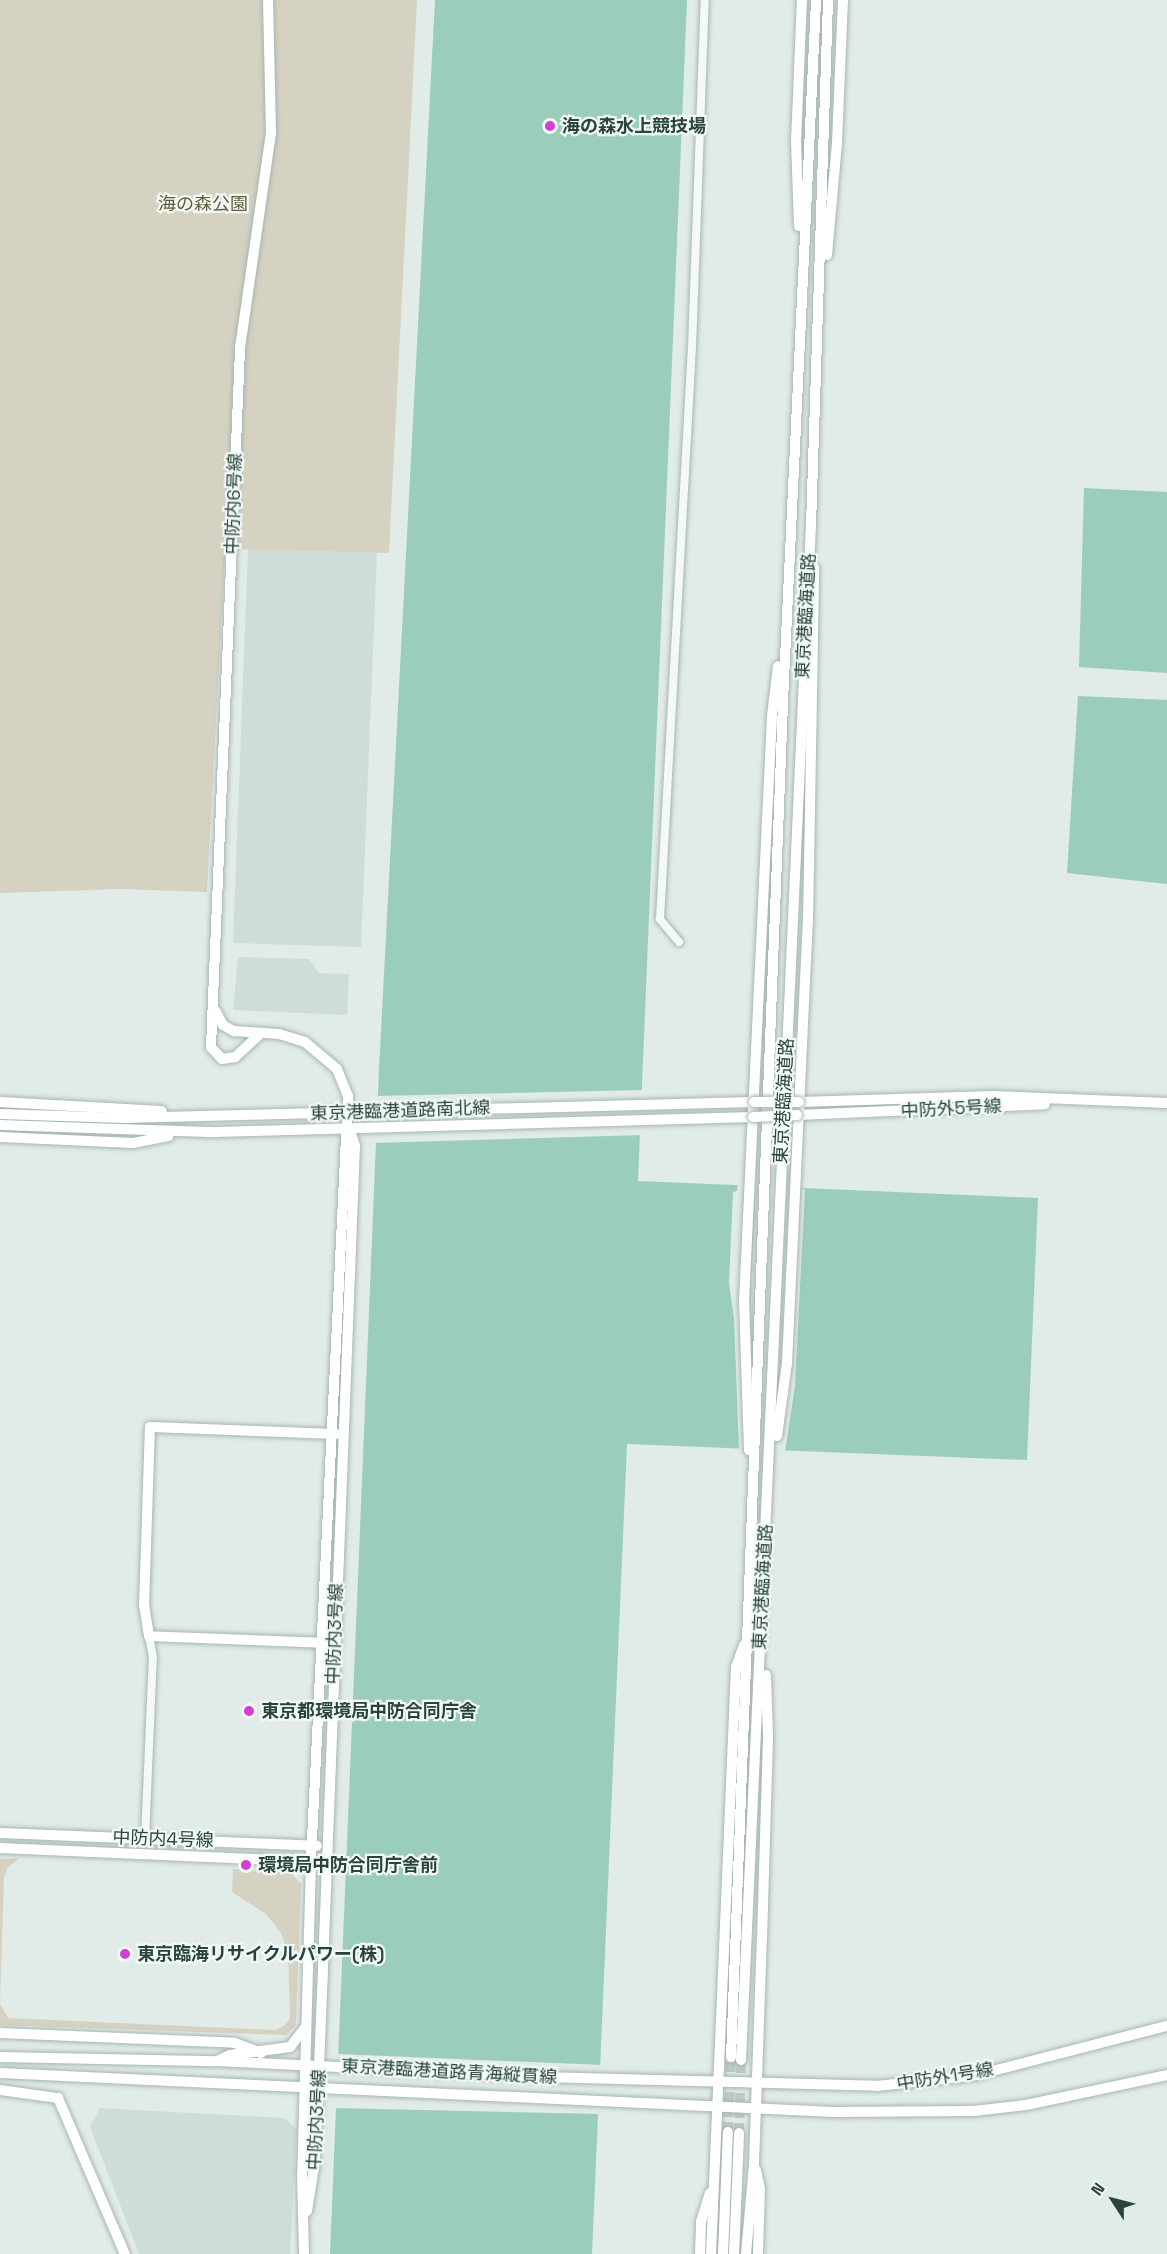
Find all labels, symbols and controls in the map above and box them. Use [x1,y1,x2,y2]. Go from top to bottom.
place label: 海の森水上競技場 [562,115,706,137]
marker: 海の森水上競技場 [543,119,557,133]
park label: 海の森公園 [158,193,248,215]
street label: 中防内6号線 [221,453,247,555]
street label: 東京港臨海道路 [792,553,820,679]
street label: 東京港臨海道路 [770,1038,798,1164]
street label: 中防外5号線 [900,1096,1002,1122]
street label: 東京港臨港道路南北線 [310,1097,490,1125]
street label: 東京港臨海道路 [749,1524,777,1650]
street label: 中防内3号線 [322,1583,348,1685]
place label: 東京都環境局中防合同庁舎 [261,1700,477,1722]
marker: 東京都環境局中防合同庁舎 [242,1704,256,1718]
street label: 中防内4号線 [112,1826,214,1852]
place label: 環境局中防合同庁舎前 [258,1854,438,1876]
marker: 環境局中防合同庁舎前 [239,1858,253,1872]
place label: 東京臨海リサイクルパワー(株) [137,1943,385,1965]
marker: 東京臨海リサイクルパワー(株) [118,1947,132,1961]
street label: 東京港臨港道路青海縦貫線 [341,2056,557,2088]
street label: 中防外1号線 [895,2059,995,2095]
street label: 中防内3号線 [304,2069,330,2171]
north arrow [1083,2170,1143,2230]
text: N [1086,2179,1110,2200]

